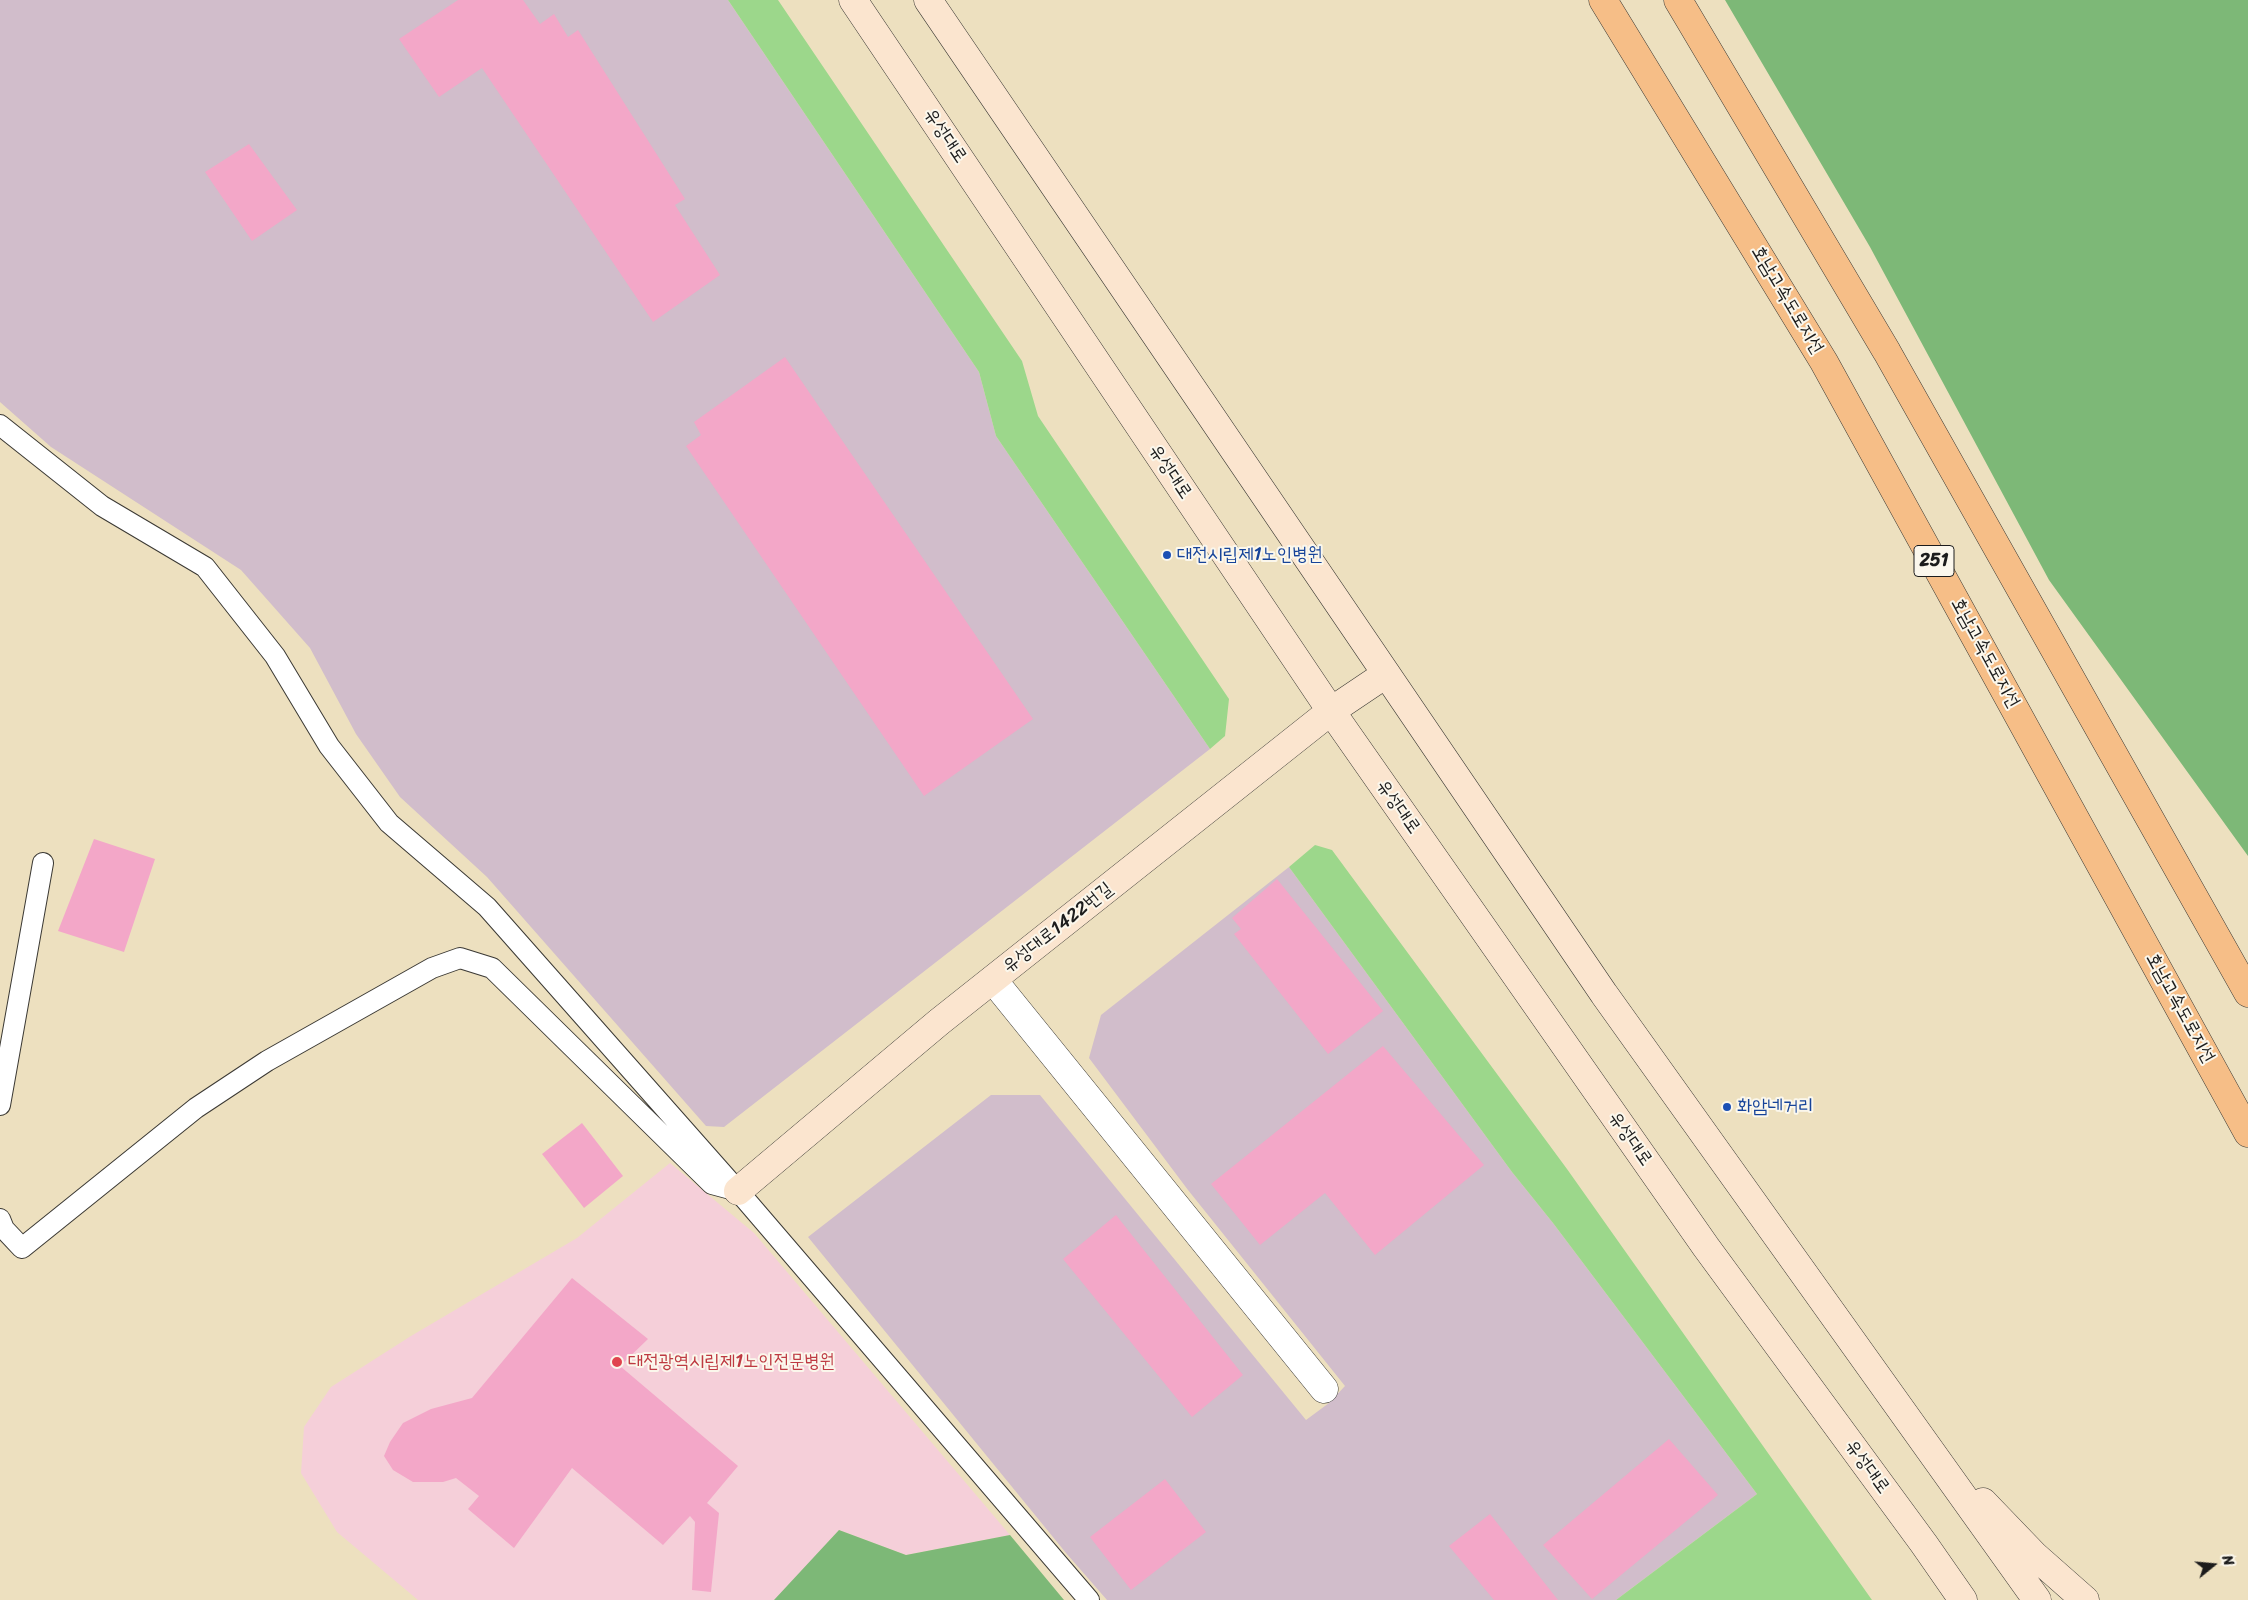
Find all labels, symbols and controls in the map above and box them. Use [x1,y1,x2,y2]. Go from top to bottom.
street label: 유성대로 [918,104,972,168]
street label: 호남고속도로지선 [1746,242,1828,358]
street label: 유성대로 [1143,440,1197,504]
place label: 대전시립제1노인병원 [1177,544,1323,566]
road number: 251 [1914,546,1954,576]
marker: 대전시립제1노인병원 [1161,549,1173,561]
street label: 호남고속도로지선 [1945,594,2025,712]
street label: 유성대로 [1371,775,1425,839]
street label: 유성대로1422번길 [998,878,1118,978]
street label: 호남고속도로지선 [2140,949,2220,1067]
place label: 화암네거리 [1737,1096,1813,1118]
marker: 화암네거리 [1721,1101,1733,1113]
street label: 유성대로 [1603,1107,1657,1171]
place label: 대전광역시립제1노인전문병원 [628,1351,835,1373]
marker: 대전광역시립제1노인전문병원 [610,1355,624,1369]
street label: 유성대로 [1840,1436,1894,1498]
north arrow [2188,1540,2238,1590]
text: N [2214,1552,2241,1569]

